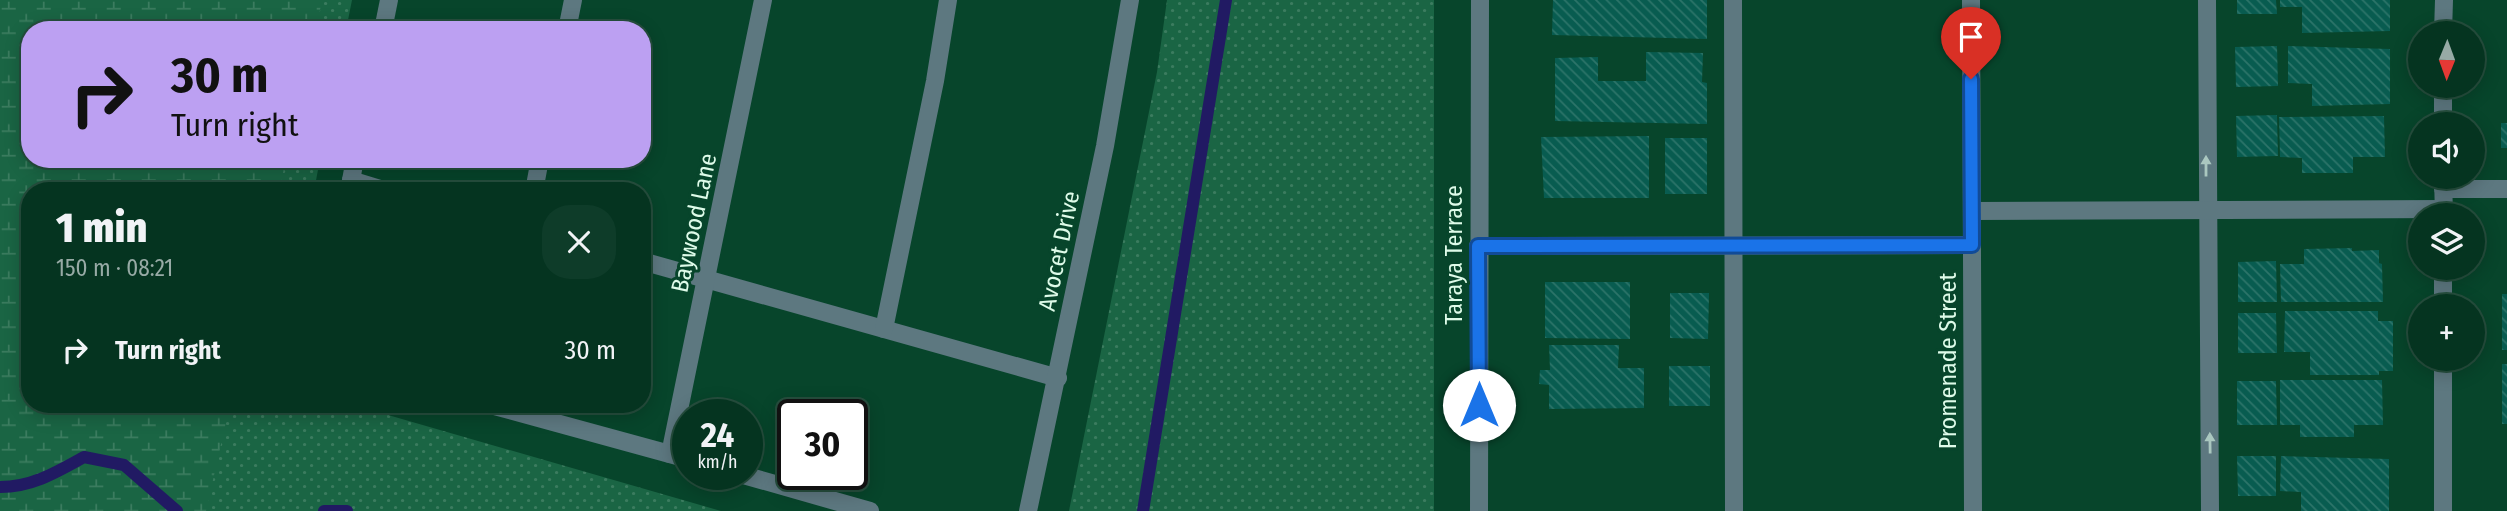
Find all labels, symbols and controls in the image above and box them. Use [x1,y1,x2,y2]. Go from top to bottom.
pin [1941,7,2001,79]
icon: arrive [1952,18,1990,56]
north arrow [2408,21,2485,98]
map controls [2408,21,2485,371]
text: 30 m [171,46,269,105]
icon: right [56,49,147,140]
text: Turn right [171,106,298,144]
button: sound [2408,112,2485,189]
street label: Baywood Lane [666,151,722,295]
one-way arrow [2200,155,2212,177]
street label: Taraya Terrace [1440,185,1468,325]
street label: Avocet Drive [1033,189,1085,313]
text: 1 min [56,203,147,253]
button: layers [2408,203,2485,280]
button: close [542,205,616,279]
text: 150 m · 08:21 [56,254,173,282]
street label: Promenade Street [1934,273,1962,449]
button: + [2408,294,2485,371]
icon: right [56,331,94,369]
text: Turn right [115,335,221,366]
text: 30 m [565,335,616,366]
position arrow [1442,368,1516,442]
speed limit sign: 30 [777,399,868,490]
text: 24 [701,414,734,456]
one-way arrow [2204,432,2215,454]
text: km/h [697,451,738,473]

